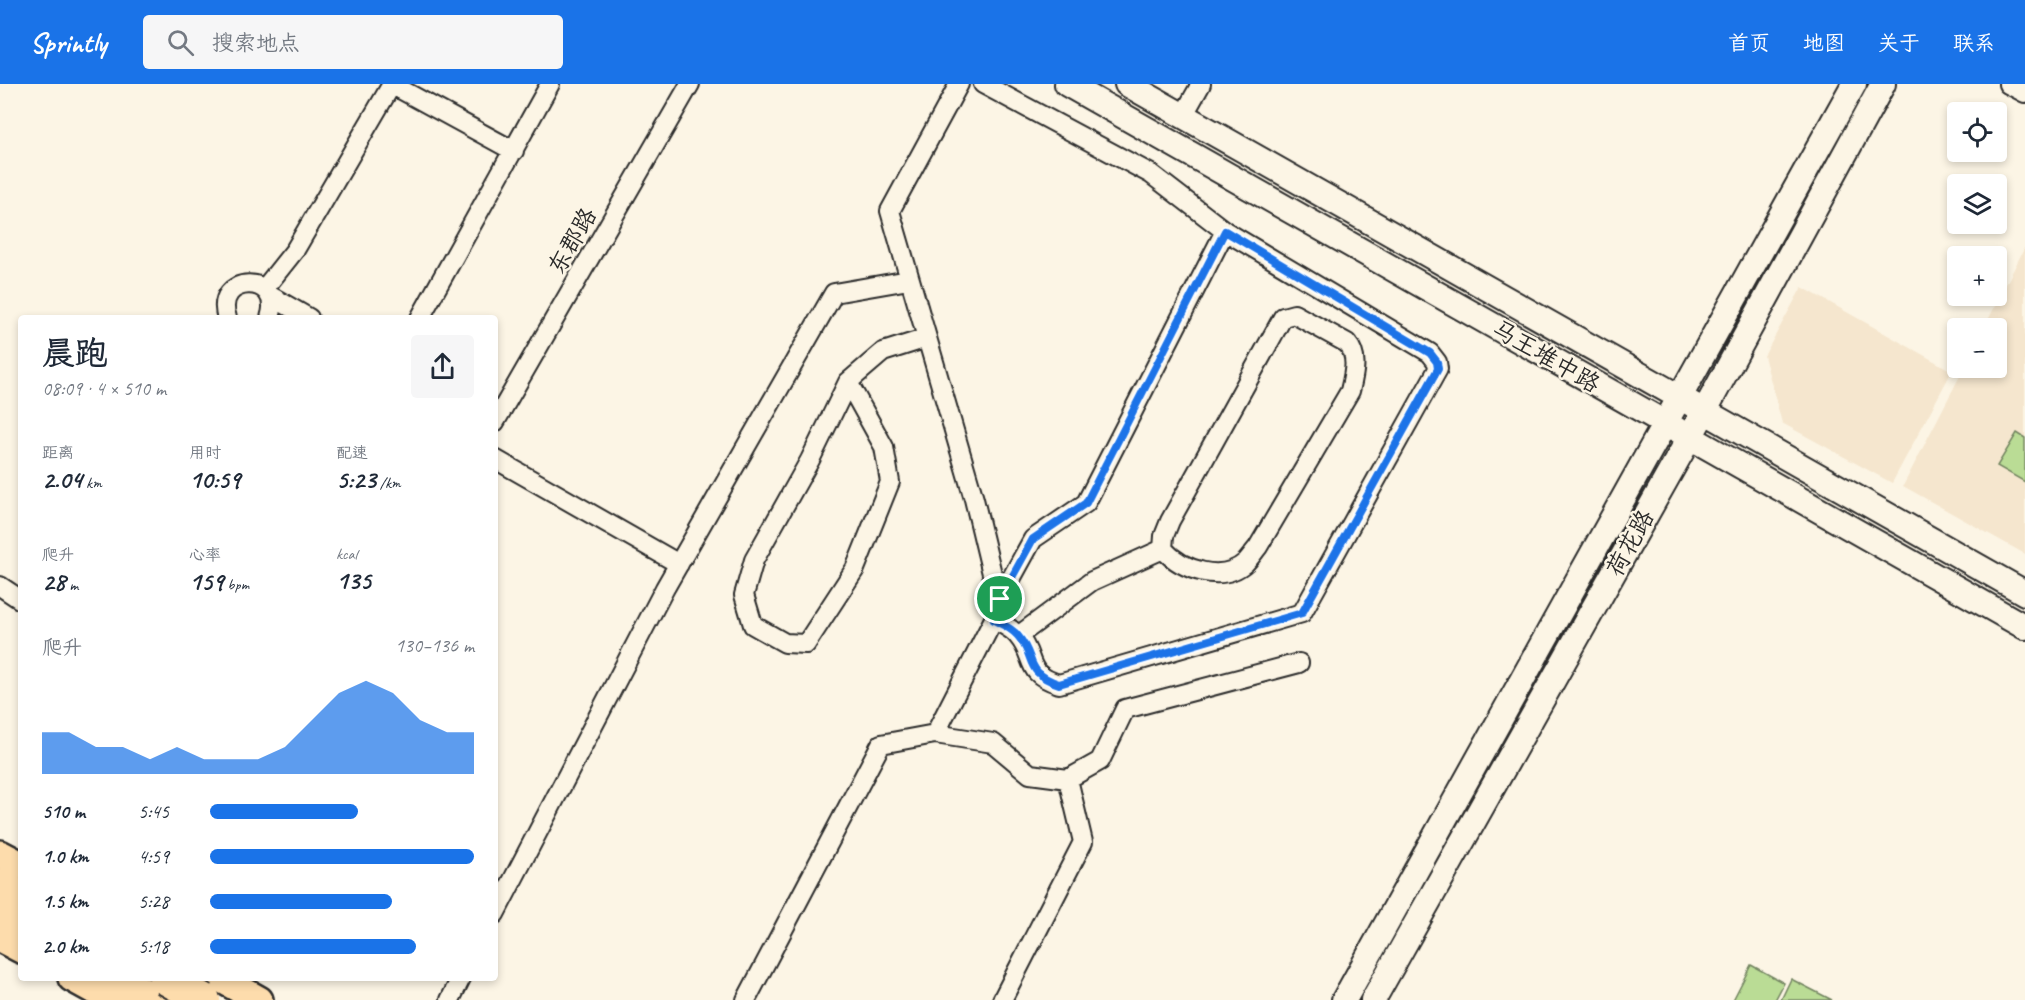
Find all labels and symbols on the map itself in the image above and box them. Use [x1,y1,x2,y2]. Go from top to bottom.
street label: 东郡路 [541,202,603,280]
street label: 马王堆中路 [1487,313,1605,399]
street label: 荷花路 [1599,504,1661,582]
pin [974,573,1025,624]

